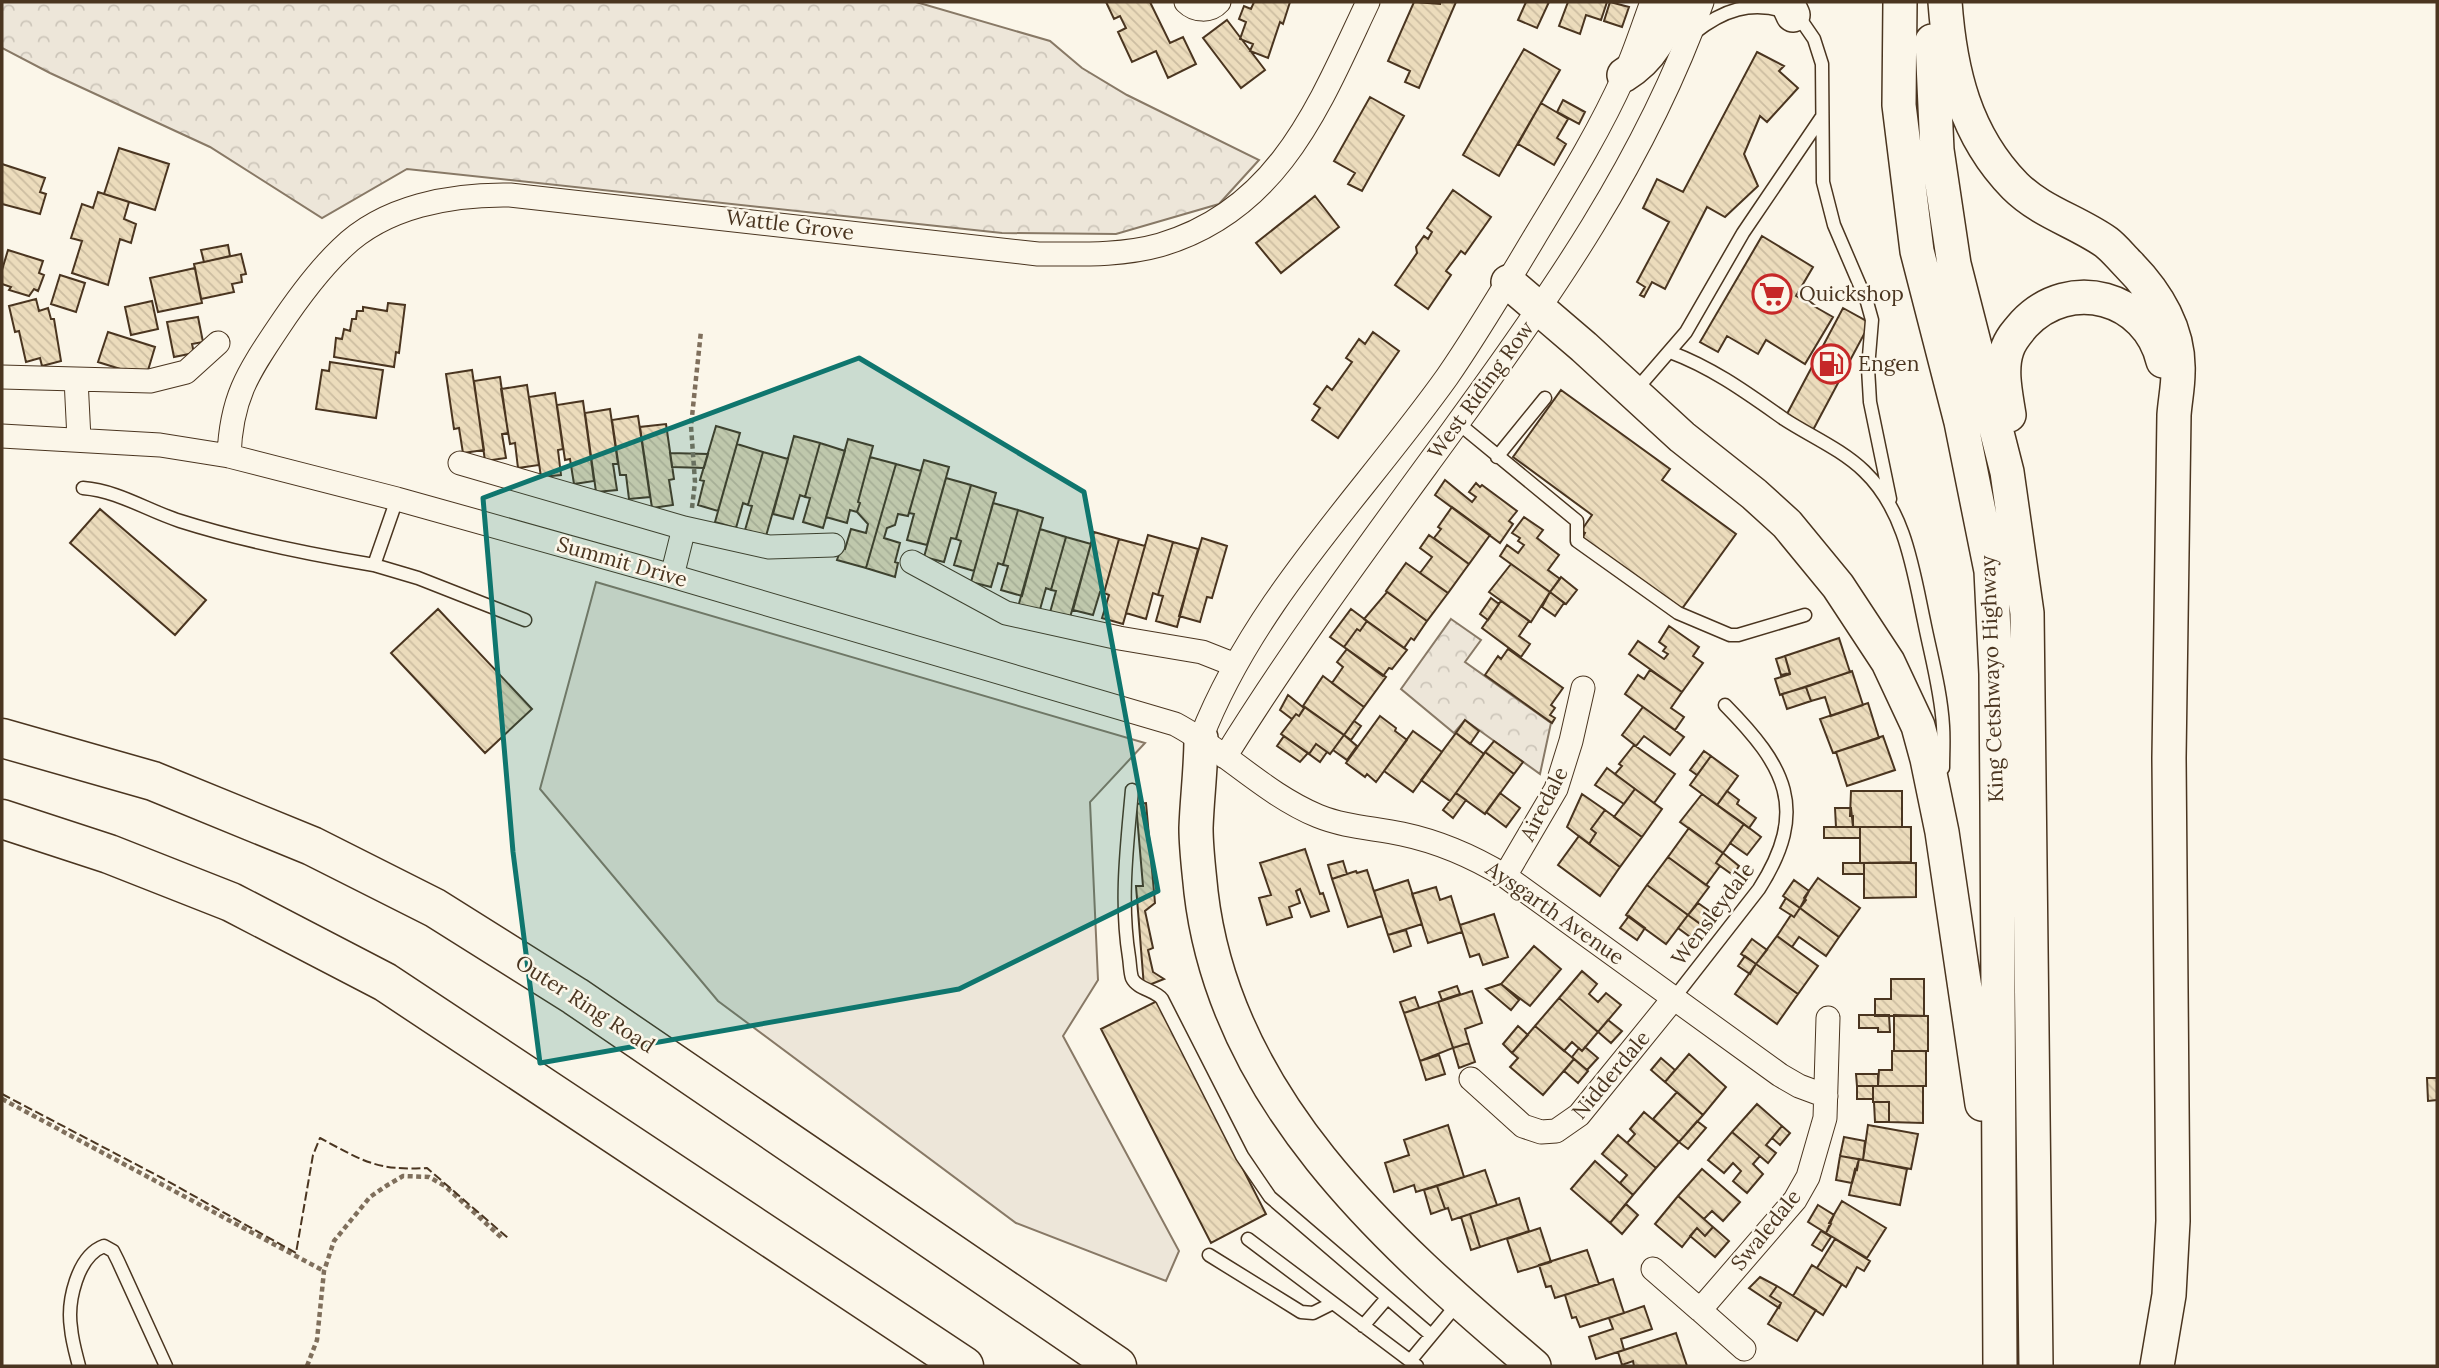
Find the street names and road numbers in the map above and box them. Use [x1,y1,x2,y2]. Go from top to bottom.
street label: Wattle Grove [724,203,856,246]
street label: West Riding Row [1421,315,1540,464]
street label: Summit Drive [554,530,690,593]
street label: King Cetshwayo Highway [1974,555,2009,803]
street label: Airedale [1513,762,1574,846]
street label: Aysgarth Avenue [1480,854,1630,970]
street label: Wensleydale [1665,857,1760,971]
street label: Outer Ring Road [510,948,660,1059]
street label: Nidderdale [1566,1025,1656,1125]
street label: Swaledale [1725,1184,1807,1276]

